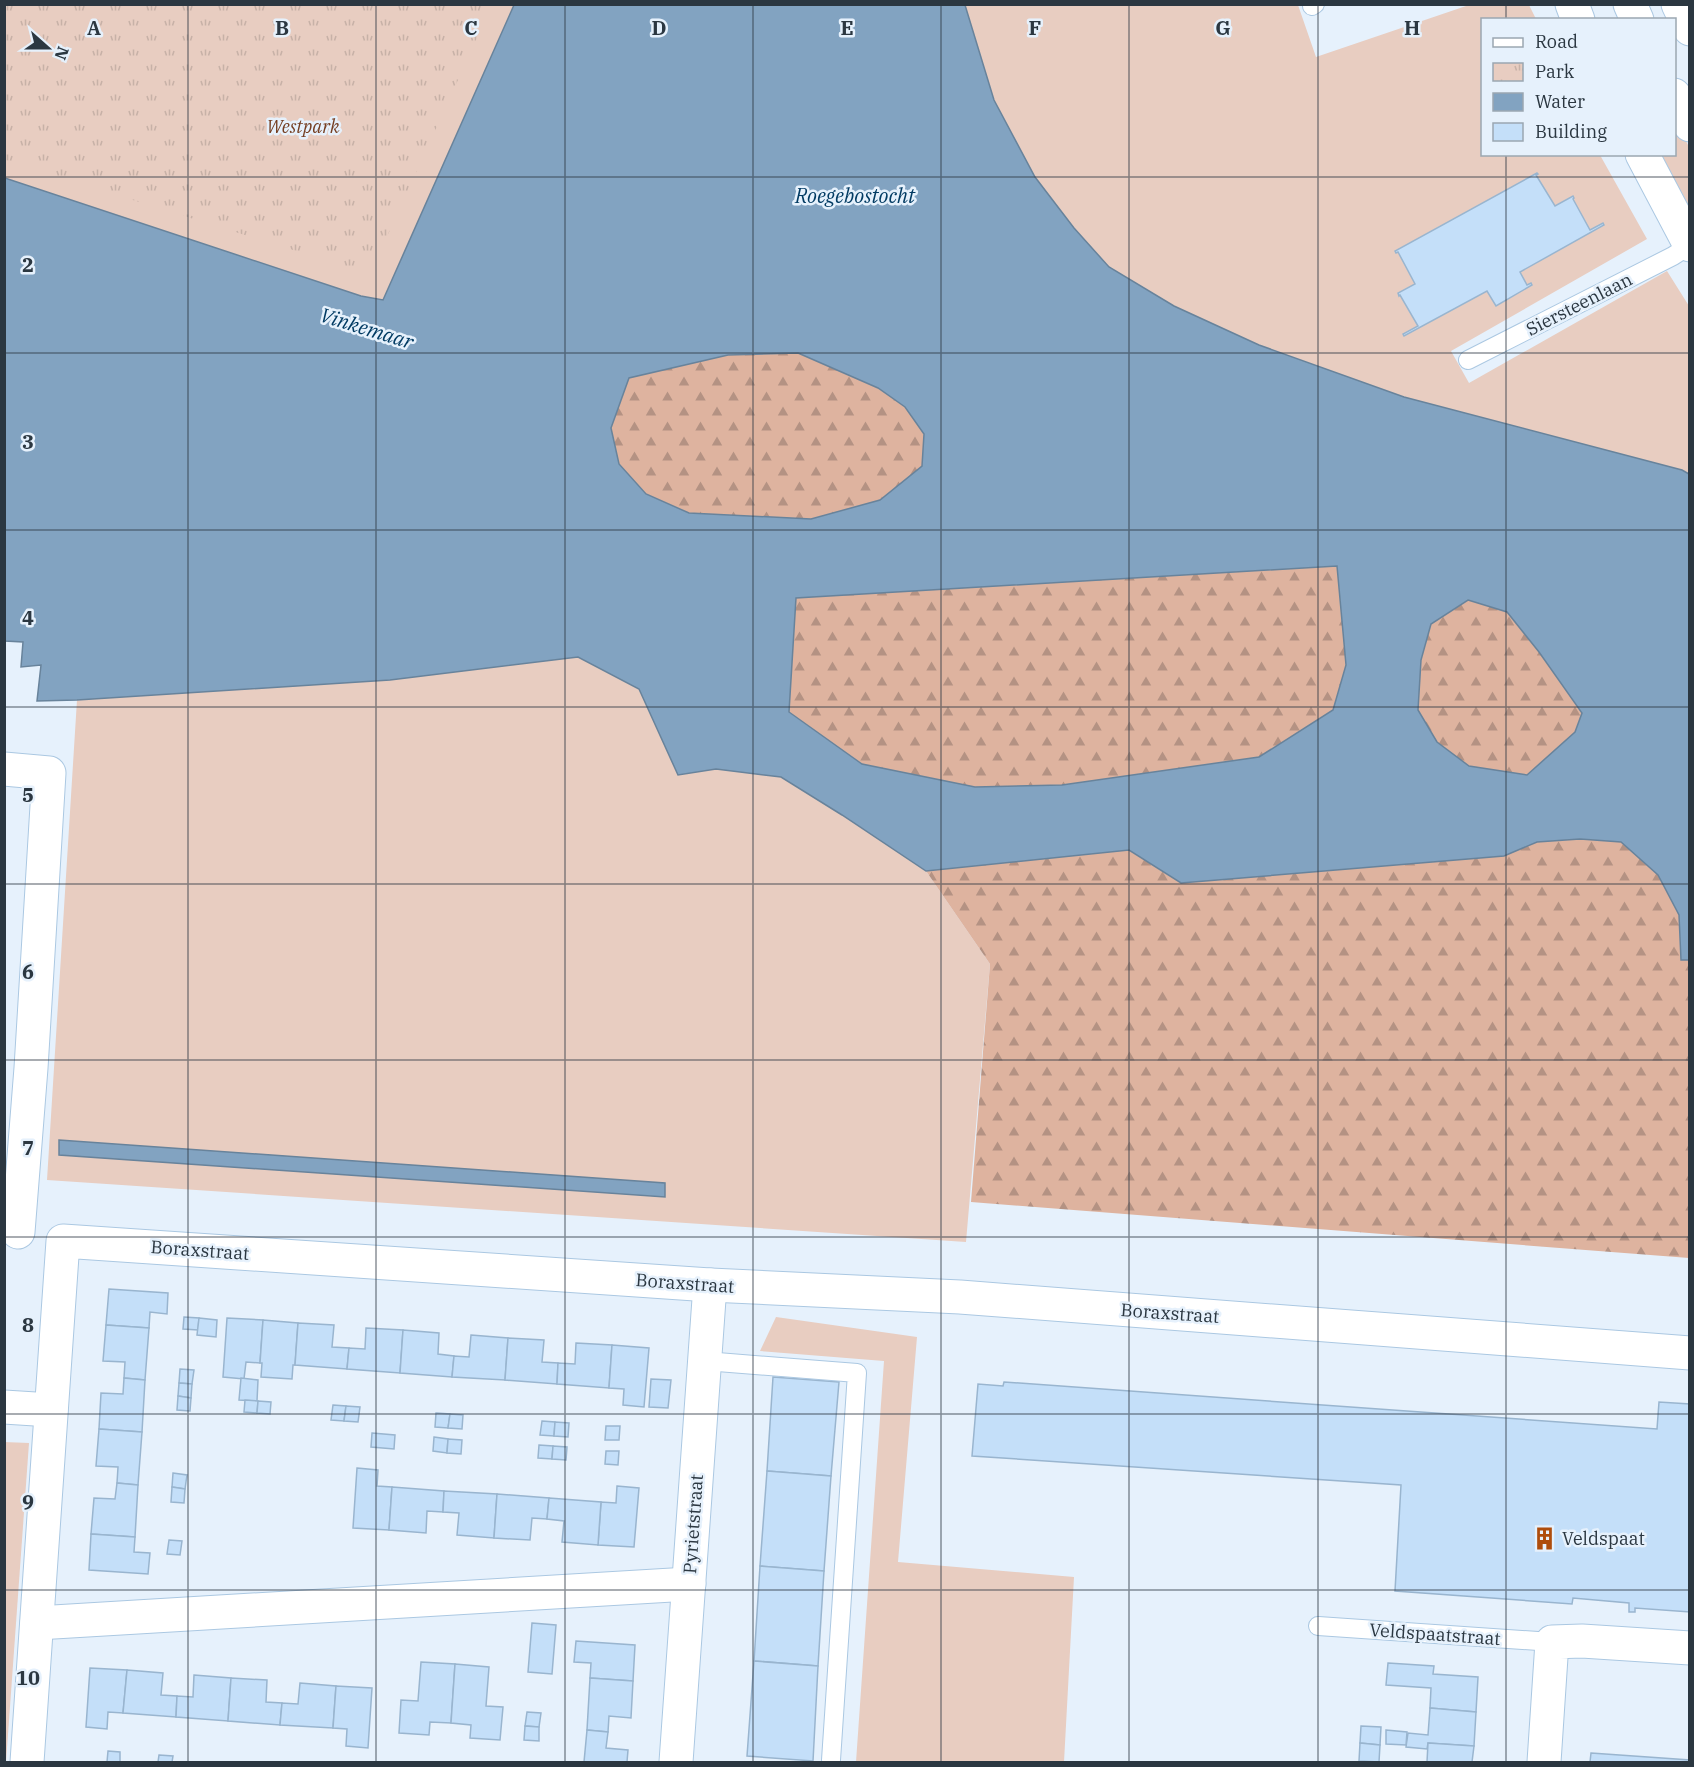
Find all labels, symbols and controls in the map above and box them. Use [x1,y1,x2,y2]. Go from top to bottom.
text: A [87,14,101,41]
text: B [275,14,289,41]
text: C [464,14,478,41]
text: D [651,14,667,41]
text: E [840,14,854,41]
text: F [1029,14,1041,41]
text: G [1215,14,1231,41]
text: H [1404,14,1420,41]
north arrow [18,18,78,78]
legend [1481,18,1676,156]
text: Road [1535,30,1578,53]
text: N [50,44,74,63]
text: Park [1535,60,1575,83]
text: Water [1535,90,1585,113]
park label: Westpark [266,115,340,138]
text: Building [1535,120,1607,143]
water label: Roegebostocht [794,182,916,209]
text: 2 [22,251,34,278]
street label: Siersteenlaan [1522,267,1636,341]
water label: Vinkemaar [317,301,418,355]
text: 3 [22,428,34,455]
text: 4 [22,604,34,631]
text: 5 [22,781,34,808]
text: 6 [22,958,34,985]
text: 7 [22,1134,34,1161]
street label: Boraxstraat [150,1235,250,1265]
street label: Boraxstraat [635,1268,735,1298]
street label: Boraxstraat [1120,1298,1220,1328]
text: 8 [22,1311,34,1338]
street label: Pyrietstraat [678,1474,708,1574]
text: 9 [22,1488,34,1515]
building icon: Veldspaat [1531,1525,1557,1551]
place label: Veldspaat [1562,1527,1645,1550]
street label: Veldspaatstraat [1369,1618,1501,1650]
text: 10 [16,1664,40,1691]

